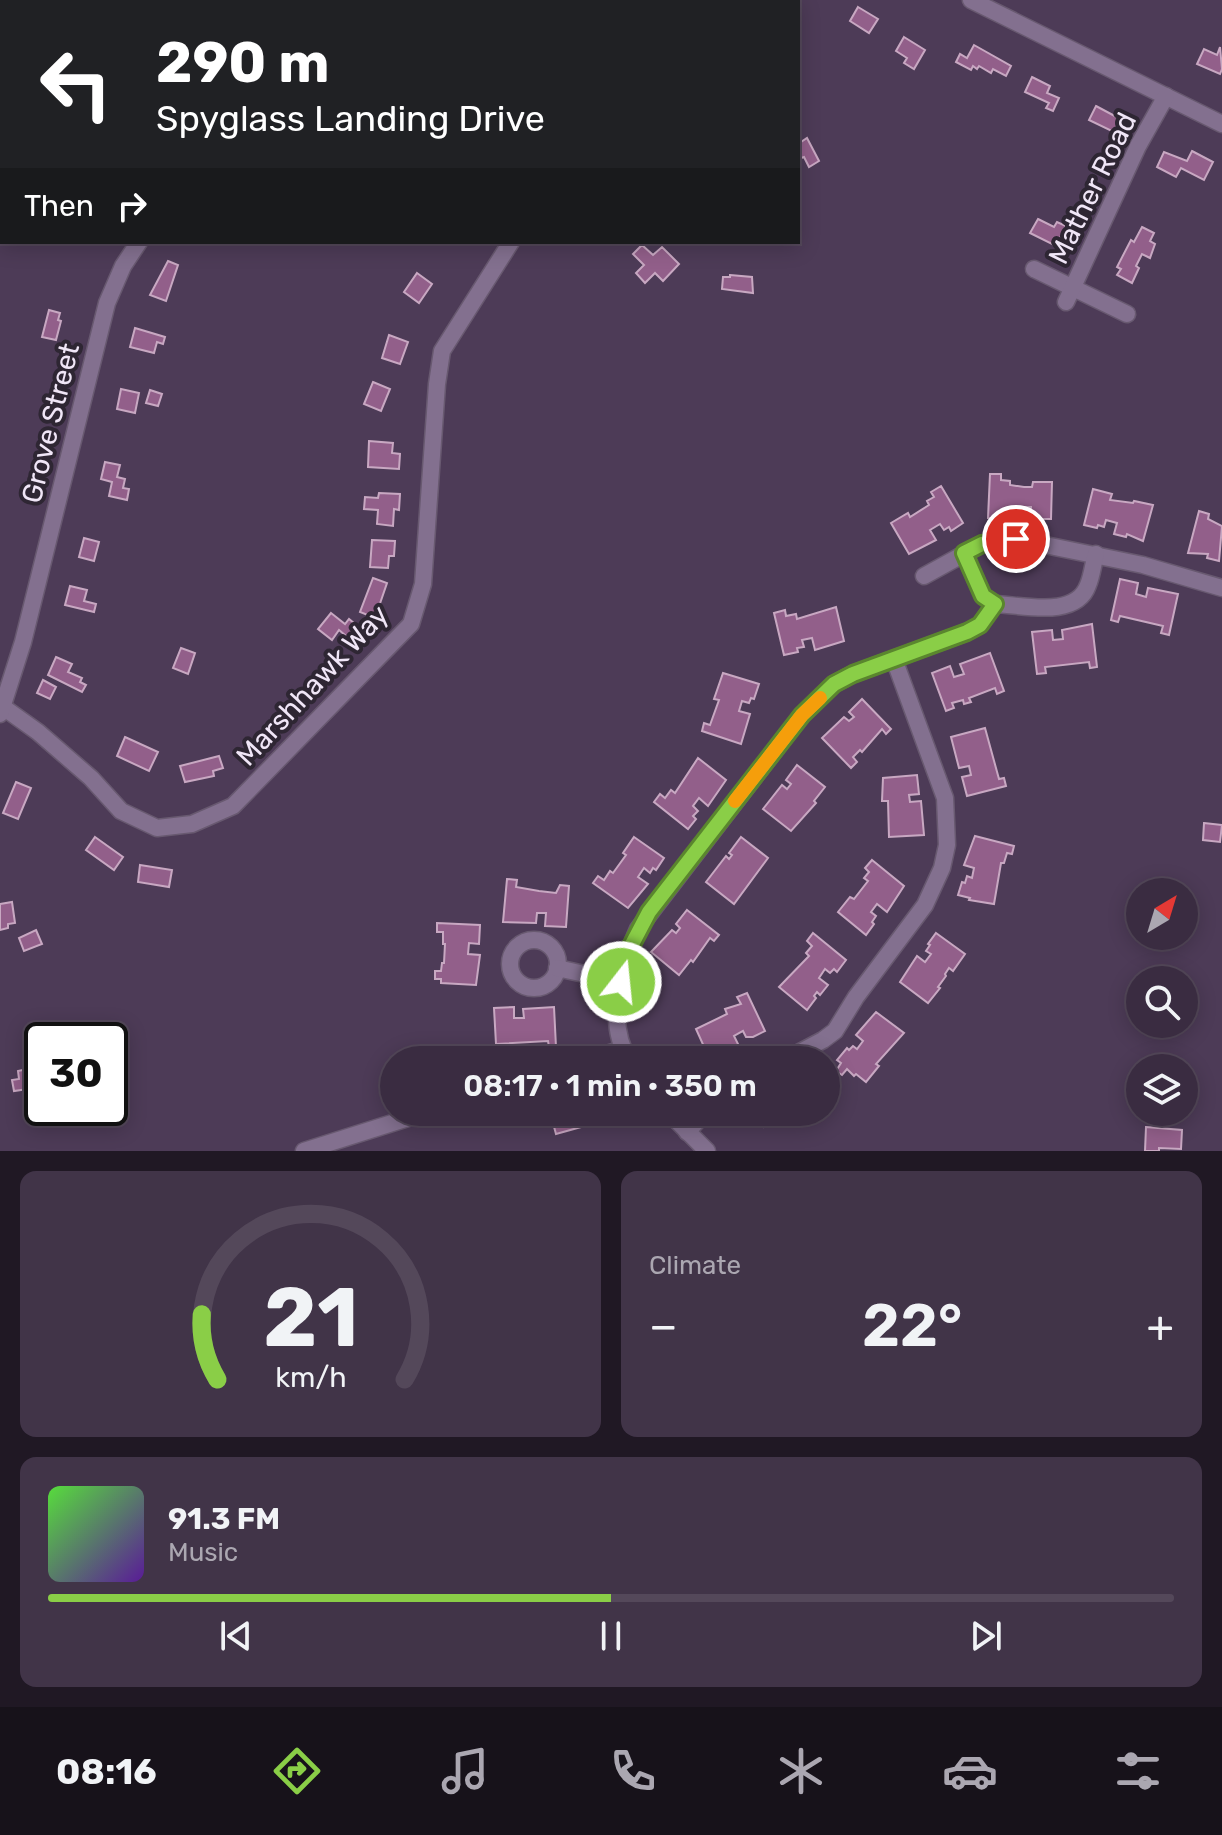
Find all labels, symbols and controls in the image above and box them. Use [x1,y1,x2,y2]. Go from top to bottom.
text: 290 m [156,30,330,96]
icon: left [24,32,128,136]
text: Spyglass Landing Drive [156,97,545,140]
street label: Mather Road [1042,107,1143,269]
icon: right [110,184,154,228]
text: Then [24,188,94,224]
street label: Grove Street [15,340,86,506]
pin [982,505,1050,573]
icon: arrive [994,517,1038,561]
street label: Marshhawk Way [230,598,395,772]
north arrow [1126,878,1198,950]
map controls [1126,878,1198,1126]
position arrow [579,940,663,1024]
button: search [1126,966,1198,1038]
speed limit sign: 30 [24,1022,128,1126]
button: layers [1126,1054,1198,1126]
text: 08:17 · 1 min · 350 m [463,1068,757,1104]
text: Climate [649,1250,741,1281]
text: 21 [263,1268,358,1367]
text: 22° [862,1290,962,1361]
text: − [649,1300,678,1352]
text: + [1147,1300,1174,1352]
text: km/h [275,1360,346,1394]
text: 91.3 FM [168,1501,280,1537]
text: Music [168,1537,238,1568]
icon: previous [214,1614,258,1658]
icon: pause [589,1614,633,1658]
icon: next [964,1614,1008,1658]
icon: directions [269,1743,325,1799]
icon: music [437,1743,493,1799]
icon: phone [605,1743,661,1799]
icon: climate [773,1743,829,1799]
icon: car [942,1743,998,1799]
icon: filters [1110,1743,1166,1799]
text: 08:16 [56,1750,157,1793]

